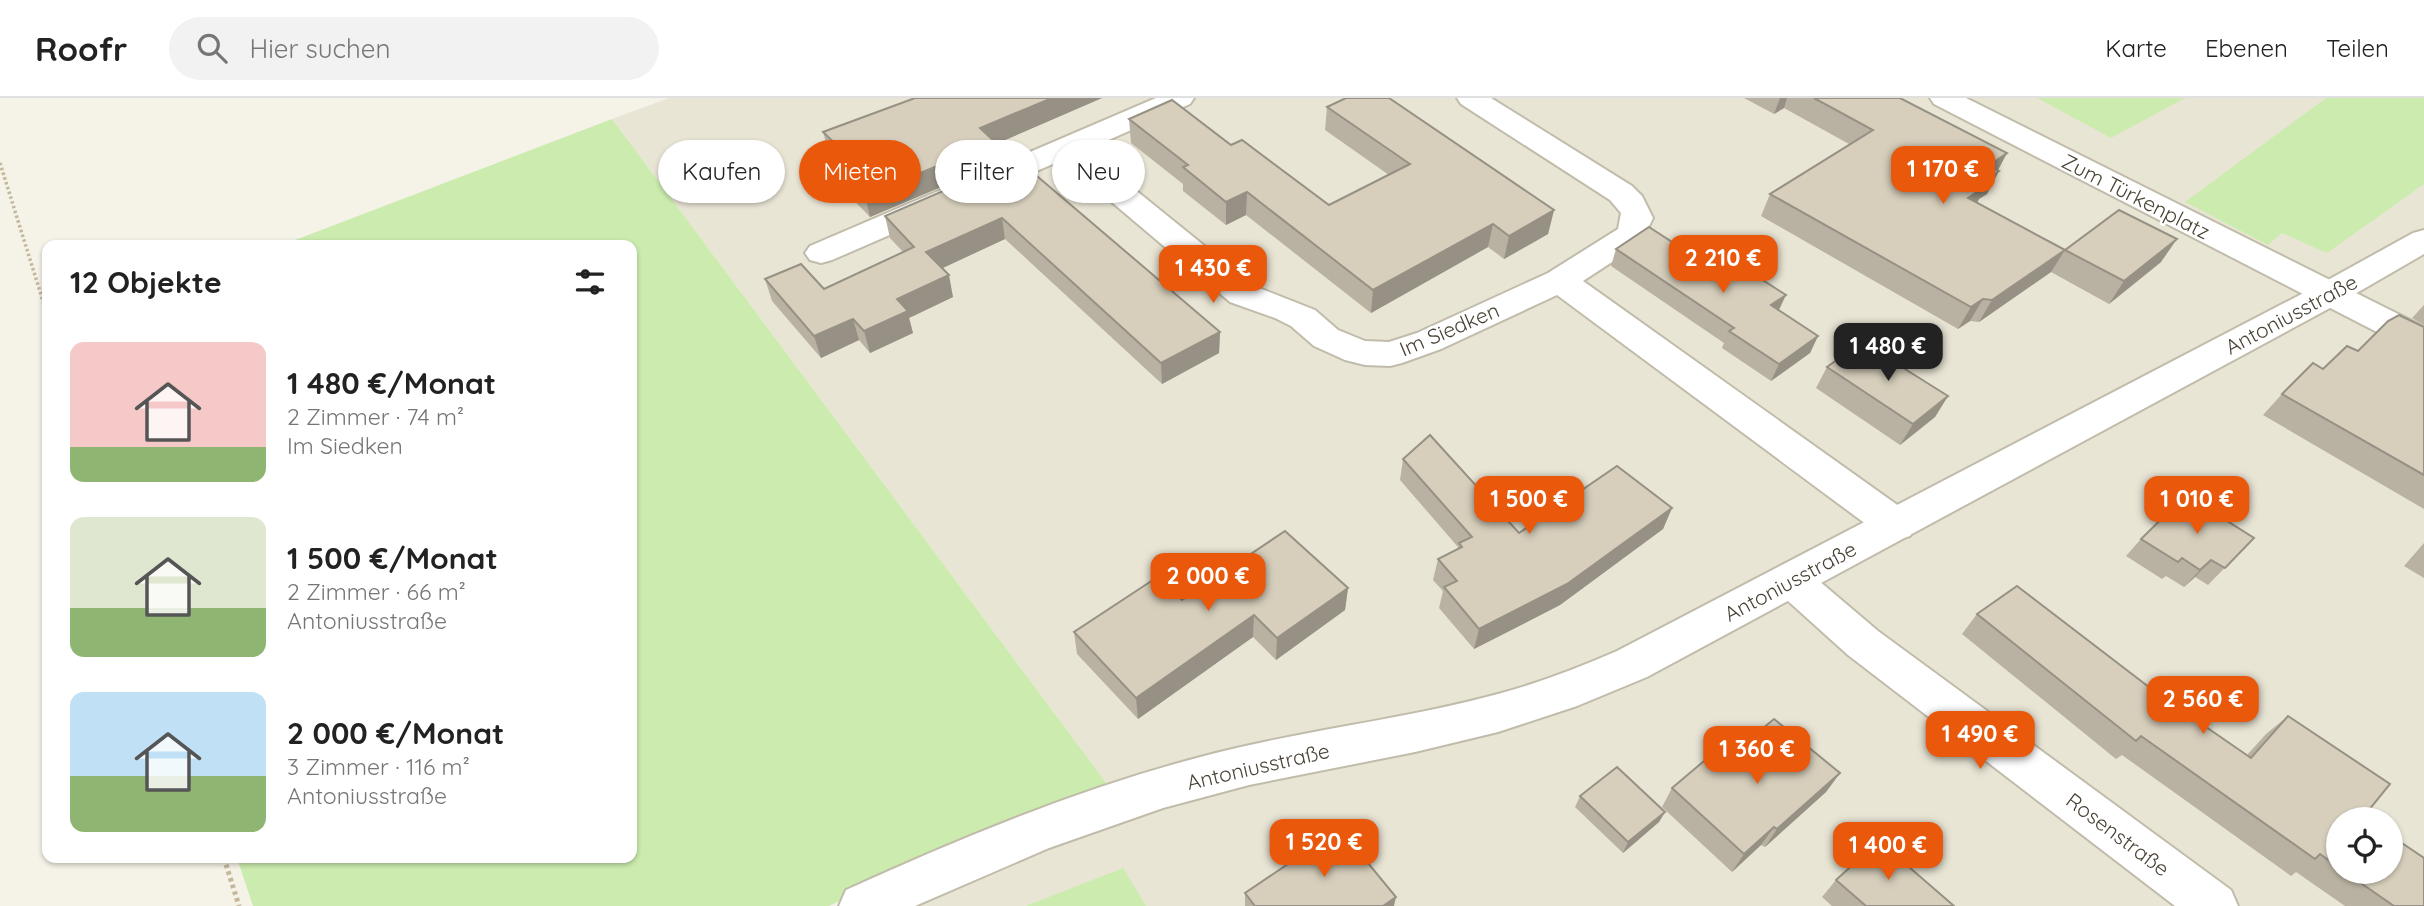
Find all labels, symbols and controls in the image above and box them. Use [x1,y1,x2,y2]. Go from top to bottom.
search box [169,17,659,80]
text: Roofr [35,28,127,69]
icon: search [193,29,231,67]
text: Hier suchen [249,32,390,65]
text: Karte [2105,33,2167,63]
text: Ebenen [2205,33,2288,63]
text: Teilen [2326,33,2389,63]
chip: Kaufen [658,140,785,203]
chip: Mieten [799,140,921,203]
chip: Filter [935,140,1038,203]
chip: Neu [1052,140,1145,203]
pin: 1 170 € [1878,146,2008,206]
street label: Zum Türkenplatz [2058,147,2214,245]
text: 1 170 € [1907,154,1979,183]
pin: 2 210 € [1658,236,1788,295]
text: 2 210 € [1685,243,1761,272]
pin: 1 430 € [1148,246,1278,305]
text: 1 430 € [1175,253,1251,282]
text: 12 Objekte [70,263,222,301]
icon: filters [571,263,609,301]
street label: Antoniusstraße [2220,268,2362,360]
street label: Im Siedken [1395,296,1503,362]
pin: 1 480 € [1823,324,1953,383]
text: 1 480 € [1850,331,1926,360]
text: 1 480 €/Monat [287,364,496,402]
icon: home [126,370,210,454]
text: 2 Zimmer · 74 m² [287,402,464,431]
text: Im Siedken [287,431,403,460]
pin: 1 500 € [1464,476,1594,536]
pin: 1 010 € [2132,476,2262,536]
text: 1 500 € [1490,484,1568,513]
text: 1 010 € [2160,484,2234,513]
street label: Antoniusstraße [1719,535,1861,627]
text: 1 500 €/Monat [287,539,498,577]
icon: home [126,545,210,629]
pin: 2 000 € [1143,554,1273,613]
text: 2 000 € [1167,561,1249,590]
text: 2 Zimmer · 66 m² [287,577,466,606]
text: Antoniusstraße [287,606,447,635]
pin: 2 560 € [2138,676,2268,736]
text: 2 560 € [2163,684,2243,713]
pin: 1 490 € [1915,712,2045,771]
text: 2 000 €/Monat [287,714,504,752]
text: 1 490 € [1942,719,2018,748]
icon: home [126,720,210,804]
pin: 1 360 € [1692,726,1822,786]
text: 1 360 € [1719,734,1795,763]
street label: Antoniusstraße [1184,737,1332,795]
text: 3 Zimmer · 116 m² [287,752,470,781]
text: Antoniusstraße [287,781,447,810]
street label: Rosenstraße [2061,787,2175,881]
map controls [2326,807,2403,884]
button: locate [2326,807,2403,884]
pin: 1 520 € [1259,820,1389,879]
pin: 1 400 € [1823,822,1953,882]
text: 1 520 € [1286,827,1362,856]
text: 1 400 € [1849,830,1927,859]

